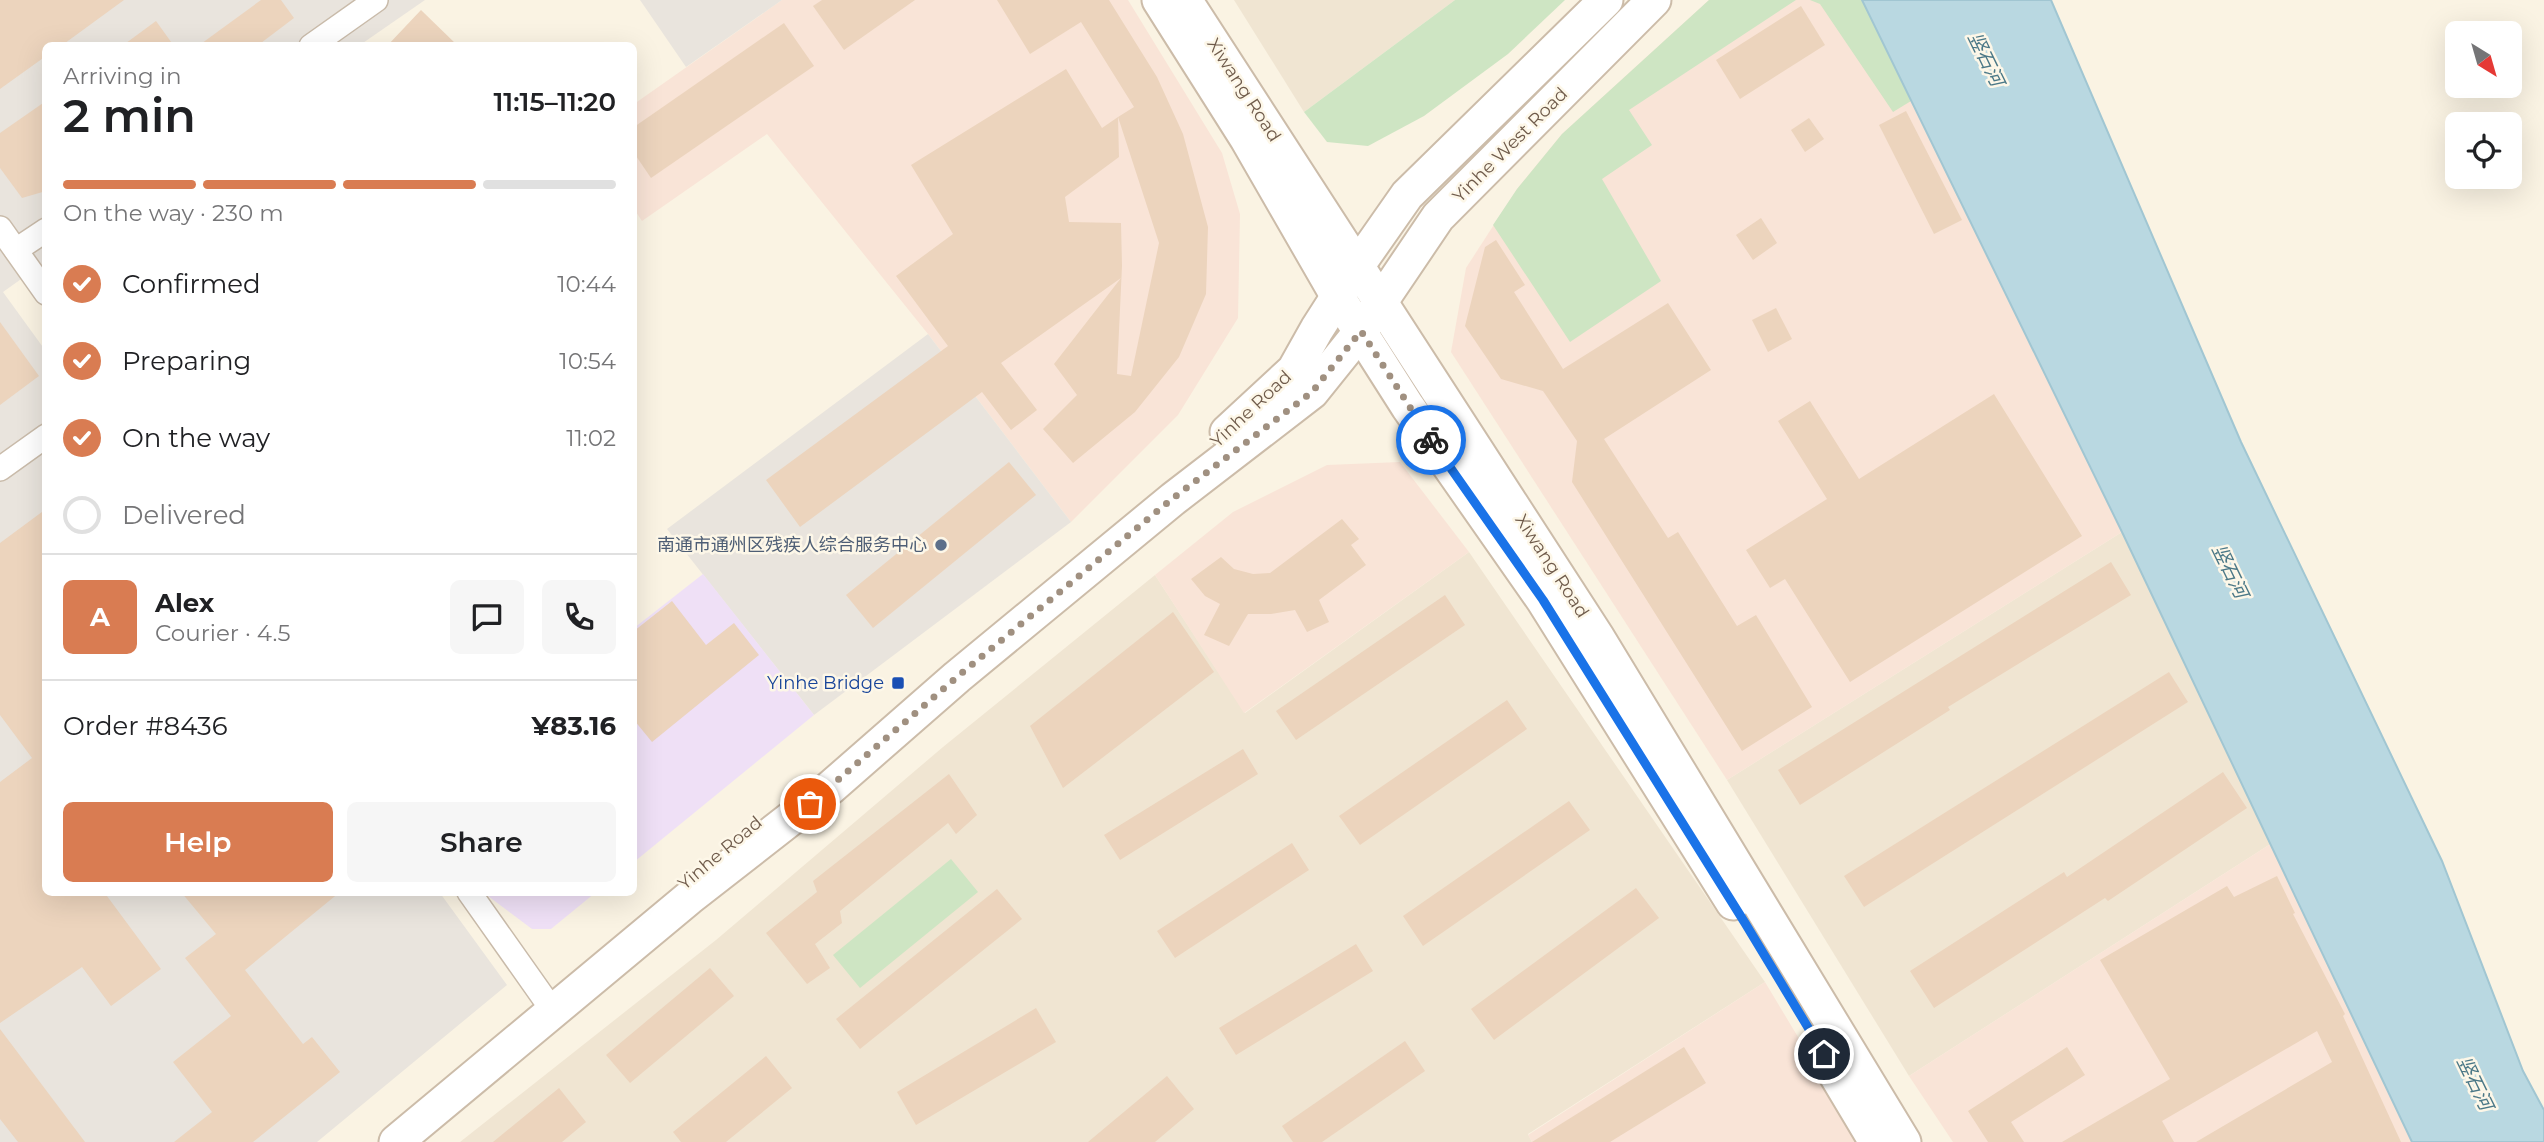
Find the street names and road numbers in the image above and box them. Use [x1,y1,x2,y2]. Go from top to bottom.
street label: Xiwang Road [1202,34,1286,146]
street label: Yinhe West Road [1448,83,1572,207]
street label: Yinhe Road [1206,366,1296,452]
street label: Xiwang Road [1510,510,1594,622]
street label: Yinhe Road [673,811,767,895]

